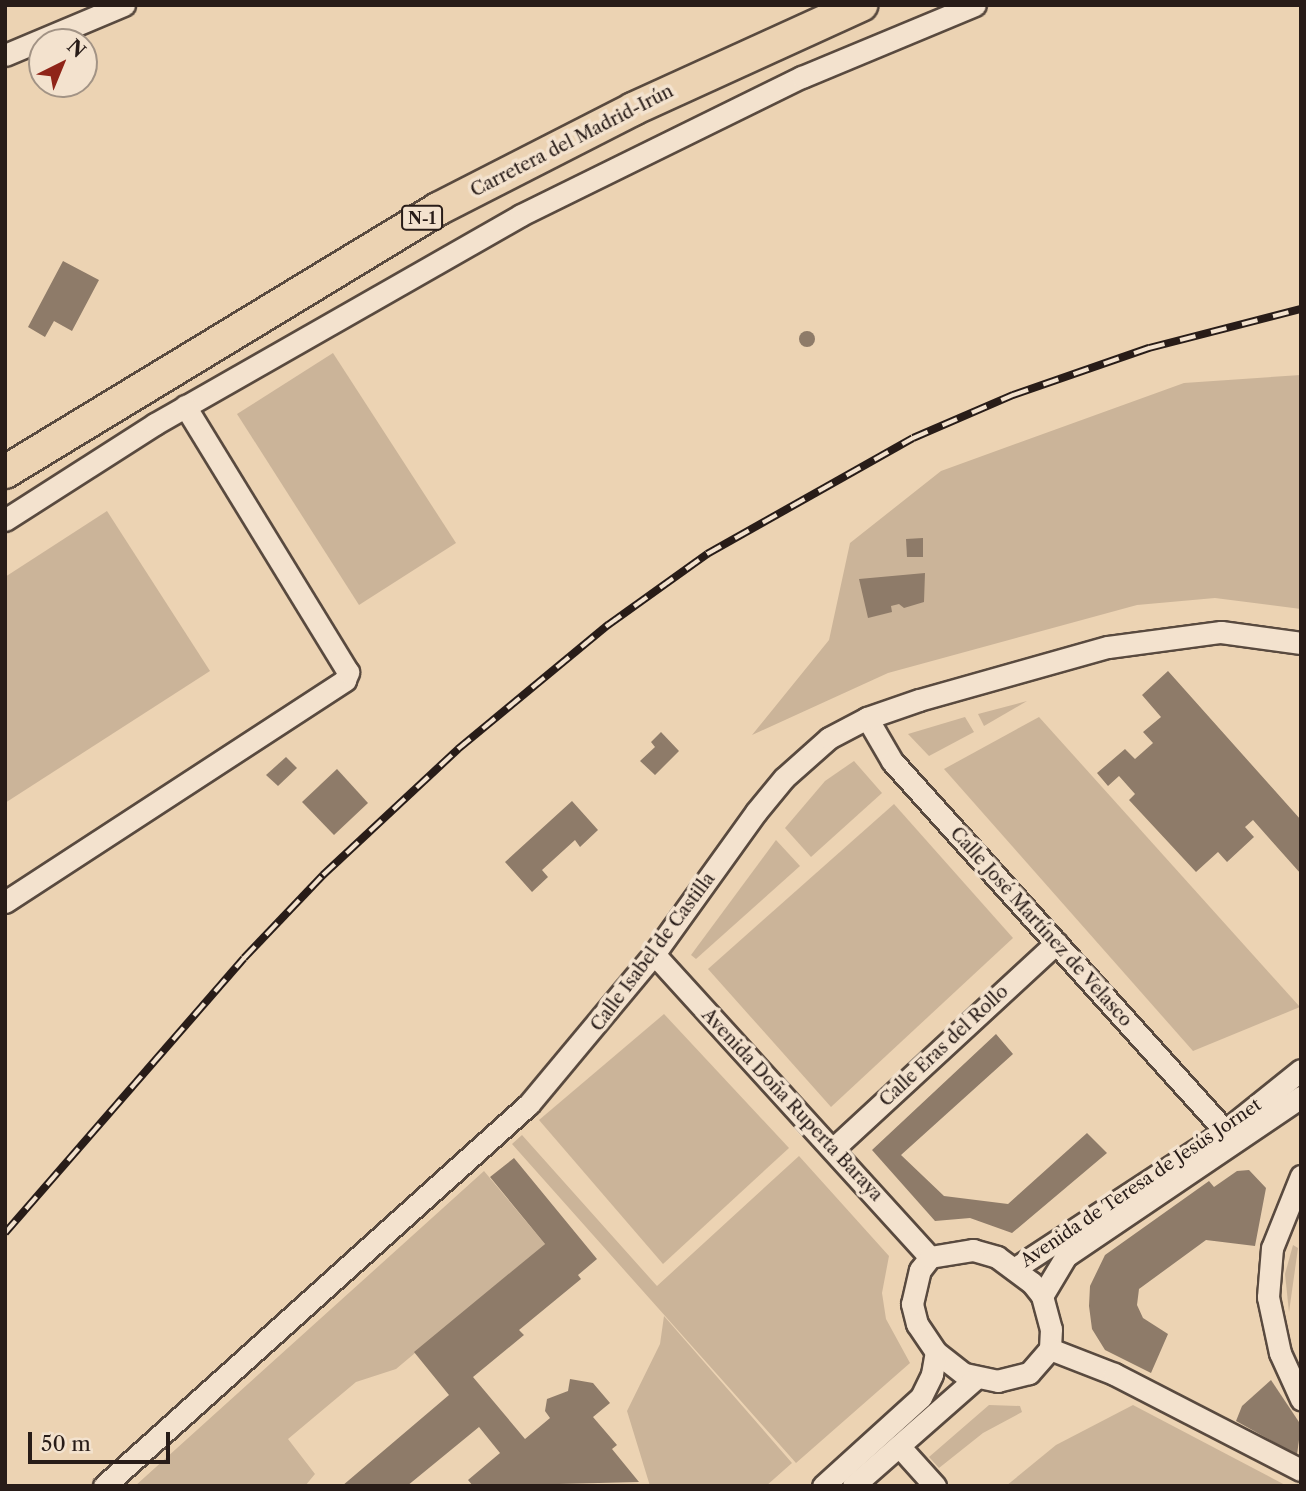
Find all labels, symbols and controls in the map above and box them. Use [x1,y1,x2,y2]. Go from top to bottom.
north arrow [28,28,98,98]
text: N [62,35,90,63]
street label: Carretera del Madrid-Irún [467,80,677,202]
road number: N-1 [401,206,443,230]
street label: Calle José Martínez de Velasco [945,823,1137,1031]
street label: Calle Isabel de Castilla [586,868,720,1036]
street label: Calle Eras del Rollo [875,981,1013,1111]
street label: Avenida Doña Ruperta Baraya [697,1004,887,1206]
street label: Avenida de Teresa de Jesús Jornet [1016,1094,1266,1272]
scale bar [32,1418,173,1462]
text: 50 m [41,1431,91,1456]

